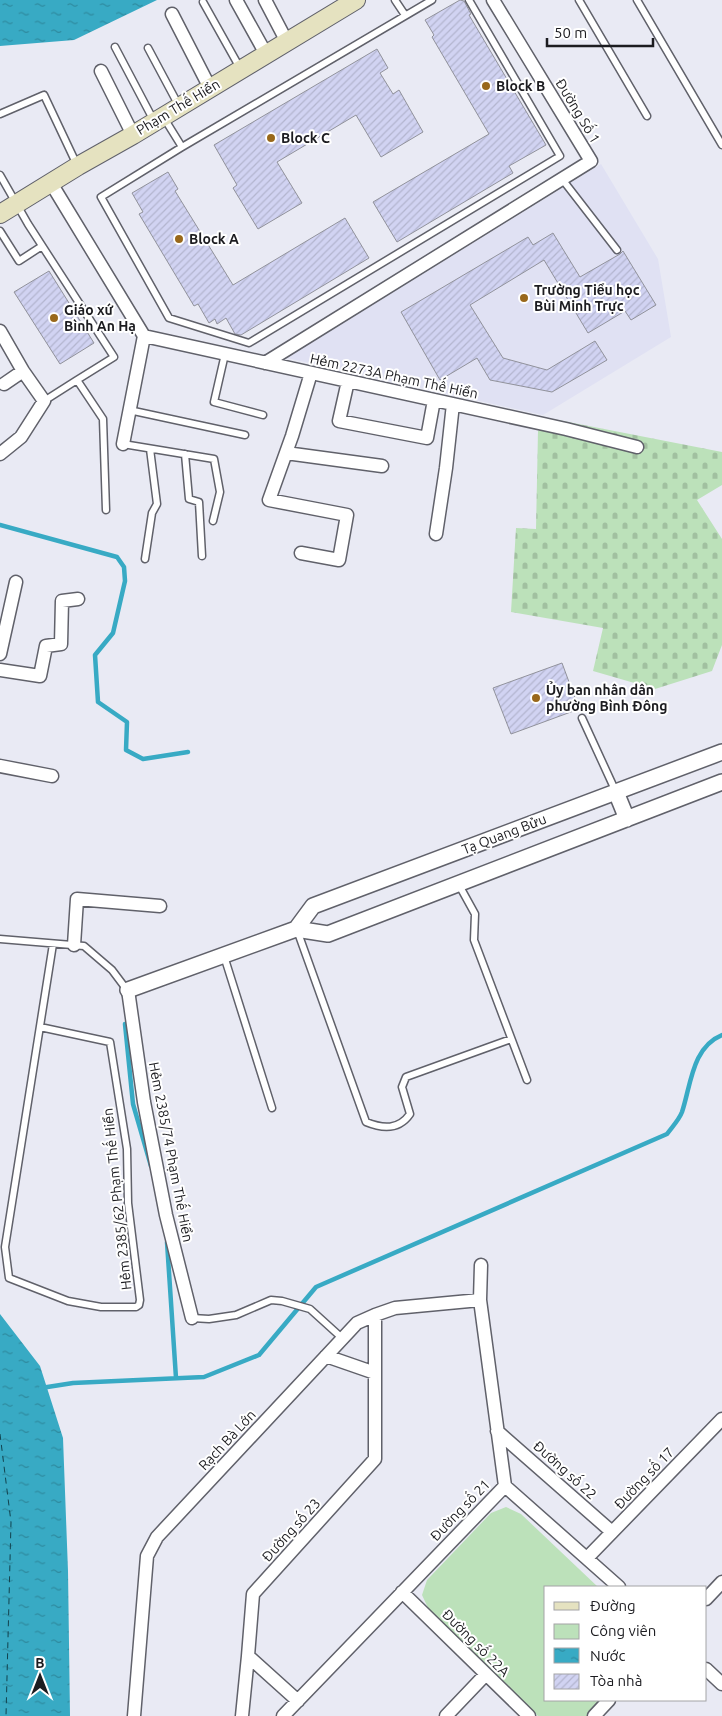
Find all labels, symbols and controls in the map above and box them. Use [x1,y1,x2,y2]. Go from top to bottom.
scale bar [547,15,653,47]
text: 50 m [554,24,587,41]
street label: Phạm Thế Hiển [132,74,223,138]
street label: Đường Số 1 [552,75,606,146]
place label: Block B [496,78,545,94]
marker: Block B [480,80,492,92]
place label: Block C [281,130,330,146]
marker: Block C [265,132,277,144]
place label: Block A [189,231,239,247]
marker: Block A [173,233,185,245]
place label: Trường Tiểu học Bùi Minh Trực [534,282,640,314]
marker: Trường Tiểu học Bùi Minh Trực [518,292,530,304]
place label: Giáo xứ Bình An Hạ [64,302,136,334]
marker: Giáo xứ Bình An Hạ [48,312,60,324]
street label: Hẻm 2273A Phạm Thế Hiển [309,348,480,402]
place label: Ủy ban nhân dân phường Bình Đông [546,681,668,714]
marker: Ủy ban nhân dân phường Bình Đông [530,692,542,704]
street label: Tạ Quang Bửu [459,811,549,857]
street label: Hẻm 2385/74 Phạm Thế Hiển [146,1060,199,1243]
street label: Hẻm 2385/62 Phạm Thế Hiển [97,1107,135,1291]
street label: Rạch Bà Lớn [195,1407,259,1473]
street label: Đường số 22 [530,1436,601,1502]
street label: Đường số 17 [609,1442,677,1512]
street label: Đường số 21 [425,1474,493,1544]
street label: Đường số 23 [257,1494,323,1565]
legend [544,1586,707,1701]
text: Đường [590,1597,636,1614]
street label: Đường số 22A [439,1604,515,1680]
text: Công viên [590,1622,656,1639]
text: Nước [590,1647,625,1664]
north arrow [15,1651,65,1701]
text: B [35,1655,45,1671]
text: Tòa nhà [590,1672,642,1689]

